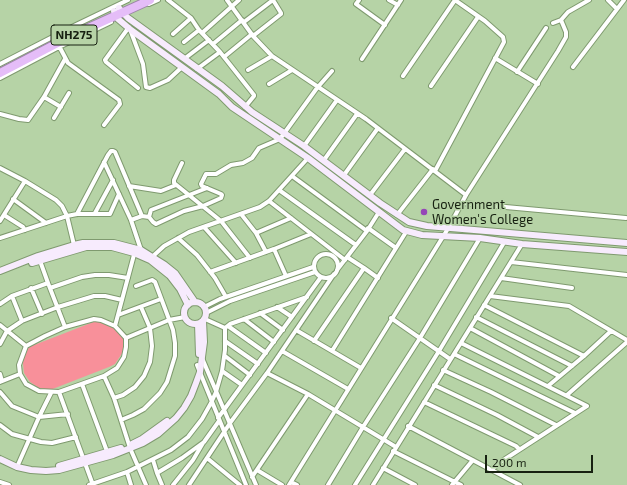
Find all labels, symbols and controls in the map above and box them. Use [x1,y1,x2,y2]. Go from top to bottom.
road number: NH275 [51,25,97,45]
place label: Government Women's College [432,197,533,228]
marker: Government Women's College [419,207,429,217]
scale bar [487,447,595,473]
text: 200 m [492,455,526,469]

